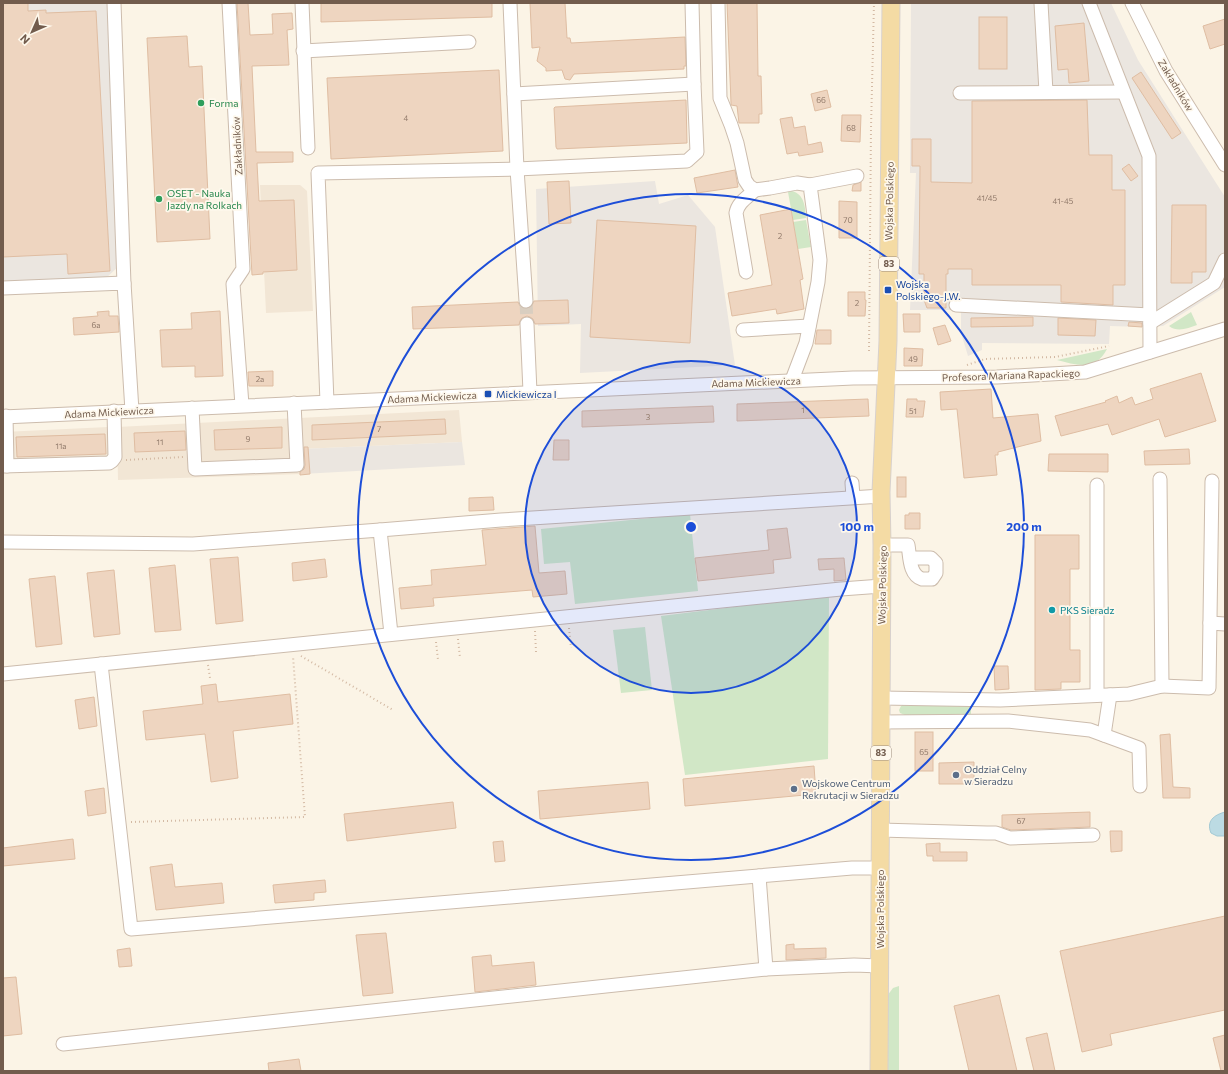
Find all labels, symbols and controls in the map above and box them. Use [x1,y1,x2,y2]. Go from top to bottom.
north arrow [12,12,52,52]
text: N [17,32,32,47]
street label: Zakładników [1156,57,1196,113]
house number: 66 [816,95,826,105]
place label: Forma [209,97,238,109]
marker: Forma [196,98,206,108]
house number: 4 [404,113,409,123]
street label: Zakładników [229,116,245,176]
house number: 68 [846,123,856,133]
street label: Wojska Polskiego [882,161,896,241]
place label: OSET - Nauka Jazdy na Rolkach [167,187,242,211]
house number: 41/45 [977,193,998,203]
marker: OSET - Nauka Jazdy na Rolkach [154,194,164,204]
house number: 41-45 [1053,196,1074,206]
house number: 70 [843,215,853,225]
house number: 2 [778,231,783,241]
road number: 83 [879,257,899,271]
place label: Wojska Polskiego-J.W. [896,278,961,302]
marker: Wojska Polskiego-J.W. [883,285,893,295]
house number: 2 [855,298,860,308]
house number: 6a [91,320,101,330]
house number: 49 [908,354,918,364]
street label: Profesora Mariana Rapackiego [942,367,1080,383]
house number: 2a [256,374,264,384]
street label: Adama Mickiewicza [711,374,801,390]
place label: Mickiewicza I [496,388,557,400]
street label: Adama Mickiewicza [387,389,477,405]
marker: Mickiewicza I [483,389,493,399]
street label: Adama Mickiewicza [64,404,154,420]
house number: 1 [801,405,805,415]
house number: 51 [909,406,917,416]
house number: 3 [646,412,651,422]
house number: 7 [377,424,381,434]
house number: 9 [246,434,251,444]
house number: 11 [157,437,163,447]
house number: 11a [55,441,67,451]
text: 100 m [840,519,874,533]
text: 200 m [1006,519,1042,533]
centre of rings [684,520,698,534]
street label: Wojska Polskiego [875,545,889,625]
place label: PKS Sieradz [1060,604,1114,616]
marker: PKS Sieradz [1047,605,1057,615]
road number: 83 [871,746,891,760]
house number: 65 [919,747,929,757]
place label: Oddział Celny w Sieradzu [964,763,1027,787]
marker: Oddział Celny w Sieradzu [951,770,961,780]
place label: Wojskowe Centrum Rekrutacji w Sieradzu [802,777,899,801]
marker: Wojskowe Centrum Rekrutacji w Sieradzu [789,784,799,794]
house number: 67 [1016,816,1026,826]
street label: Wojska Polskiego [874,870,886,948]

